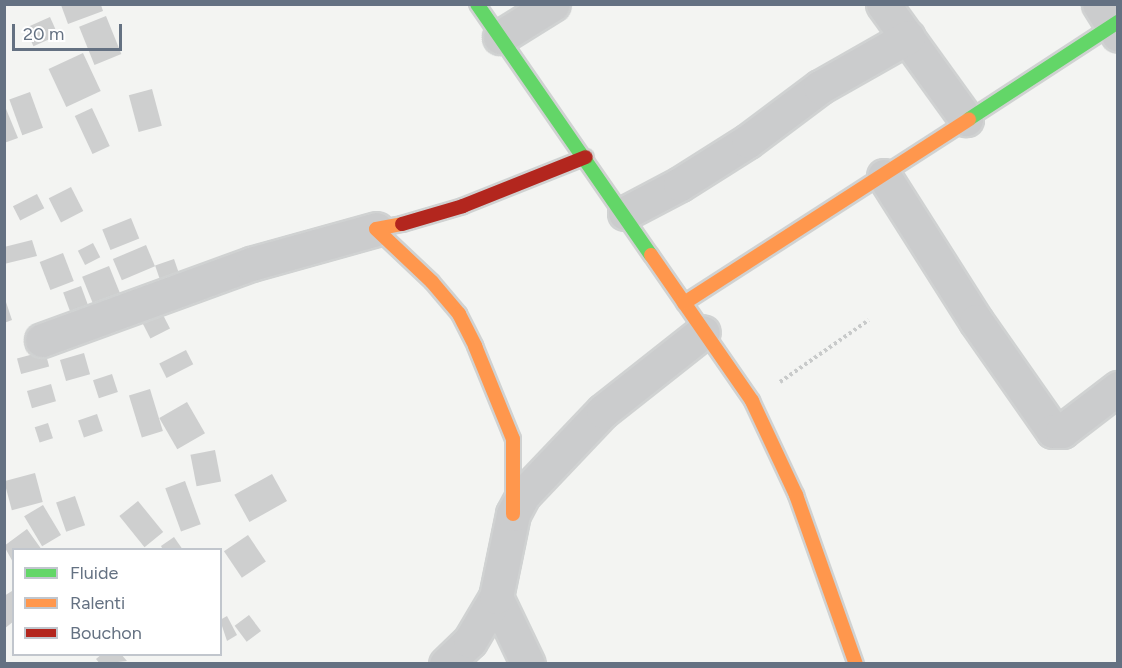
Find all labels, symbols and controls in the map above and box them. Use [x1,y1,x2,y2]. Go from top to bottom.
scale bar [15,12,124,50]
text: 20 m [23,23,64,45]
legend [12,548,222,656]
text: Fluide [70,562,118,584]
text: Ralenti [70,592,125,614]
text: Bouchon [70,622,142,644]

